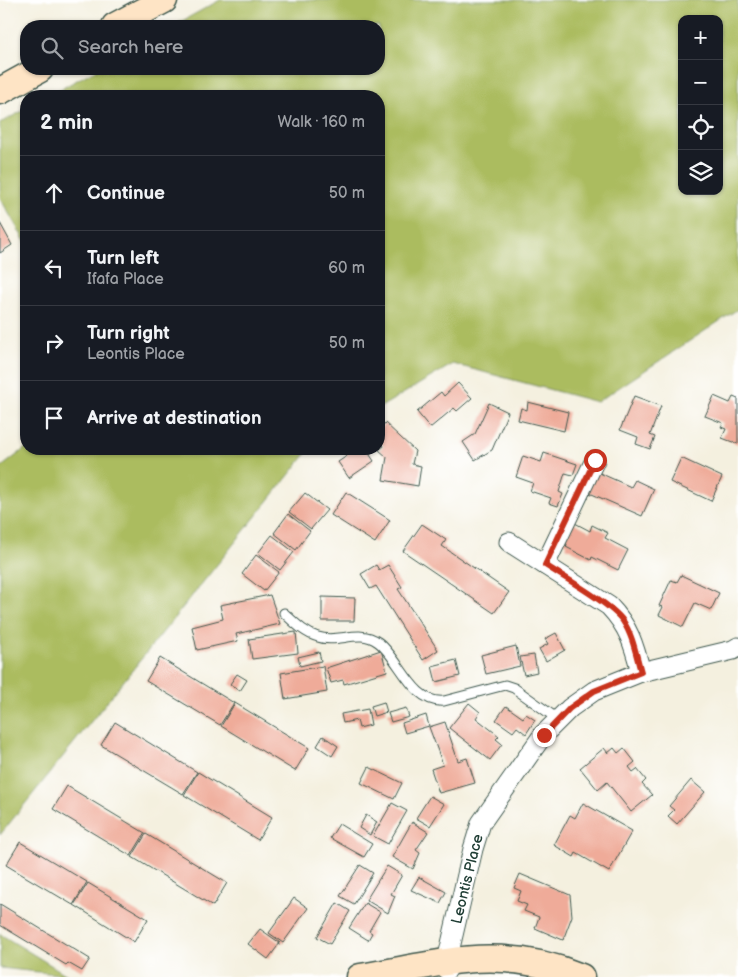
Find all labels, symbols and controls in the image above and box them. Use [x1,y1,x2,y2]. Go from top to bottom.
map controls [678,15,723,195]
button: + [678,15,723,60]
search box [20,20,385,75]
icon: search [38,34,66,62]
text: Search here [78,36,183,59]
button: − [678,60,723,105]
button: locate [678,105,723,150]
text: 2 min [40,110,93,135]
text: Walk · 160 m [277,113,365,132]
button: layers [678,150,723,195]
icon: ahead [40,179,68,207]
text: Continue [87,182,165,205]
text: 50 m [329,184,365,203]
text: Turn left [87,247,159,270]
icon: left [40,254,68,282]
text: 60 m [328,259,365,278]
text: Ifafa Place [87,270,164,289]
text: Turn right [87,322,170,345]
icon: right [40,329,68,357]
text: 50 m [329,334,365,353]
text: Leontis Place [87,345,185,364]
icon: arrive [40,404,68,432]
text: Arrive at destination [87,407,262,430]
route start [584,449,607,472]
route end [533,724,556,747]
street label: Leontis Place [447,832,488,926]

